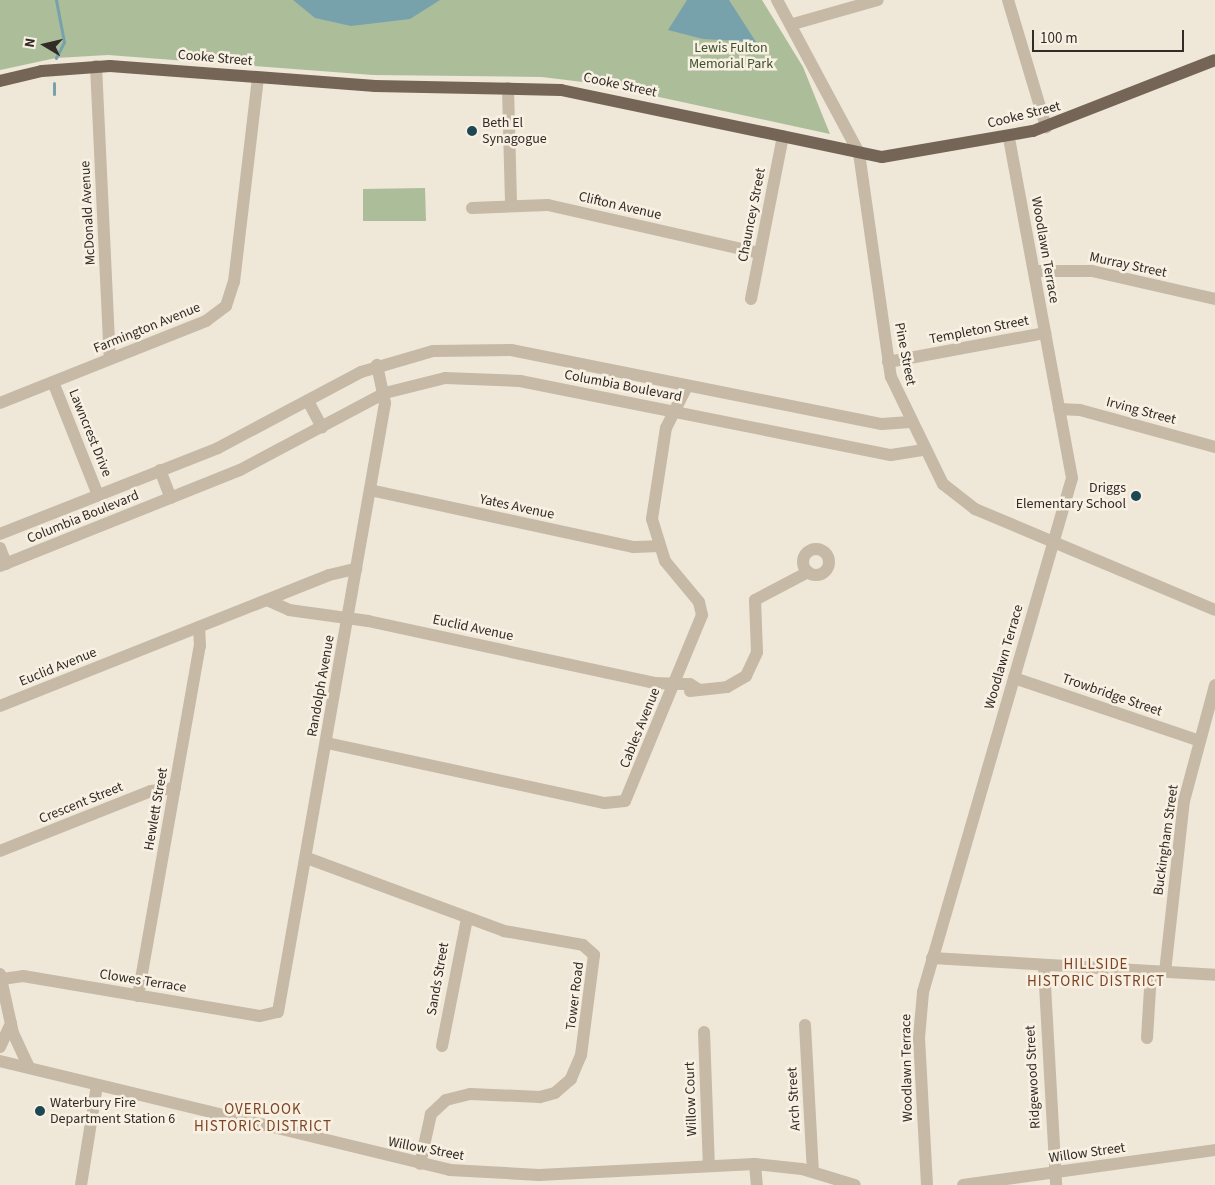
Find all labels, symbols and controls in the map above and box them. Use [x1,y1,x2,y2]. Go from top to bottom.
north arrow [20,20,70,70]
scale bar [1035,20,1188,52]
text: 100 m [1040,28,1078,49]
text: N [20,36,41,49]
park label: Lewis Fulton Memorial Park [689,40,773,72]
street label: Cooke Street [177,46,253,70]
street label: Cooke Street [582,69,658,101]
street label: Cooke Street [986,98,1062,132]
place label: Beth El Synagogue [482,115,547,148]
marker: Beth El Synagogue [466,125,478,137]
street label: McDonald Avenue [77,160,99,266]
street label: Chauncey Street [735,167,769,263]
street label: Clifton Avenue [577,188,663,224]
street label: Woodlawn Terrace [1027,195,1063,305]
street label: Murray Street [1088,249,1168,281]
street label: Farmington Avenue [91,299,203,357]
street label: Templeton Street [928,312,1030,348]
street label: Pine Street [891,321,919,387]
street label: Columbia Boulevard [563,366,683,406]
street label: Lawncrest Drive [65,387,115,479]
street label: Irving Street [1104,394,1178,428]
place label: Driggs Elementary School [1016,480,1126,512]
street label: Columbia Boulevard [25,487,141,547]
marker: Driggs Elementary School [1130,490,1142,502]
street label: Yates Avenue [478,491,556,523]
street label: Woodlawn Terrace [981,603,1027,711]
street label: Euclid Avenue [431,611,515,645]
street label: Randolph Avenue [304,634,338,738]
street label: Euclid Avenue [17,644,99,690]
street label: Trowbridge Street [1060,670,1164,720]
street label: Cables Avenue [616,685,664,771]
street label: Hewlett Street [140,766,172,852]
street label: Crescent Street [37,779,125,827]
street label: Buckingham Street [1150,784,1182,896]
street label: Sands Street [423,941,453,1017]
district label: HILLSIDE HISTORIC DISTRICT [1025,955,1167,990]
street label: Tower Road [562,961,588,1031]
street label: Clowes Terrace [98,966,188,996]
street label: Woodlawn Terrace [898,1014,916,1122]
street label: Ridgewood Street [1022,1025,1044,1129]
street label: Willow Court [681,1061,701,1137]
street label: Arch Street [784,1067,804,1131]
place label: Waterbury Fire Department Station 6 [50,1095,175,1128]
district label: OVERLOOK HISTORIC DISTRICT [192,1100,334,1135]
marker: Waterbury Fire Department Station 6 [34,1105,46,1117]
street label: Willow Street [387,1133,465,1165]
street label: Willow Street [1048,1139,1126,1167]

